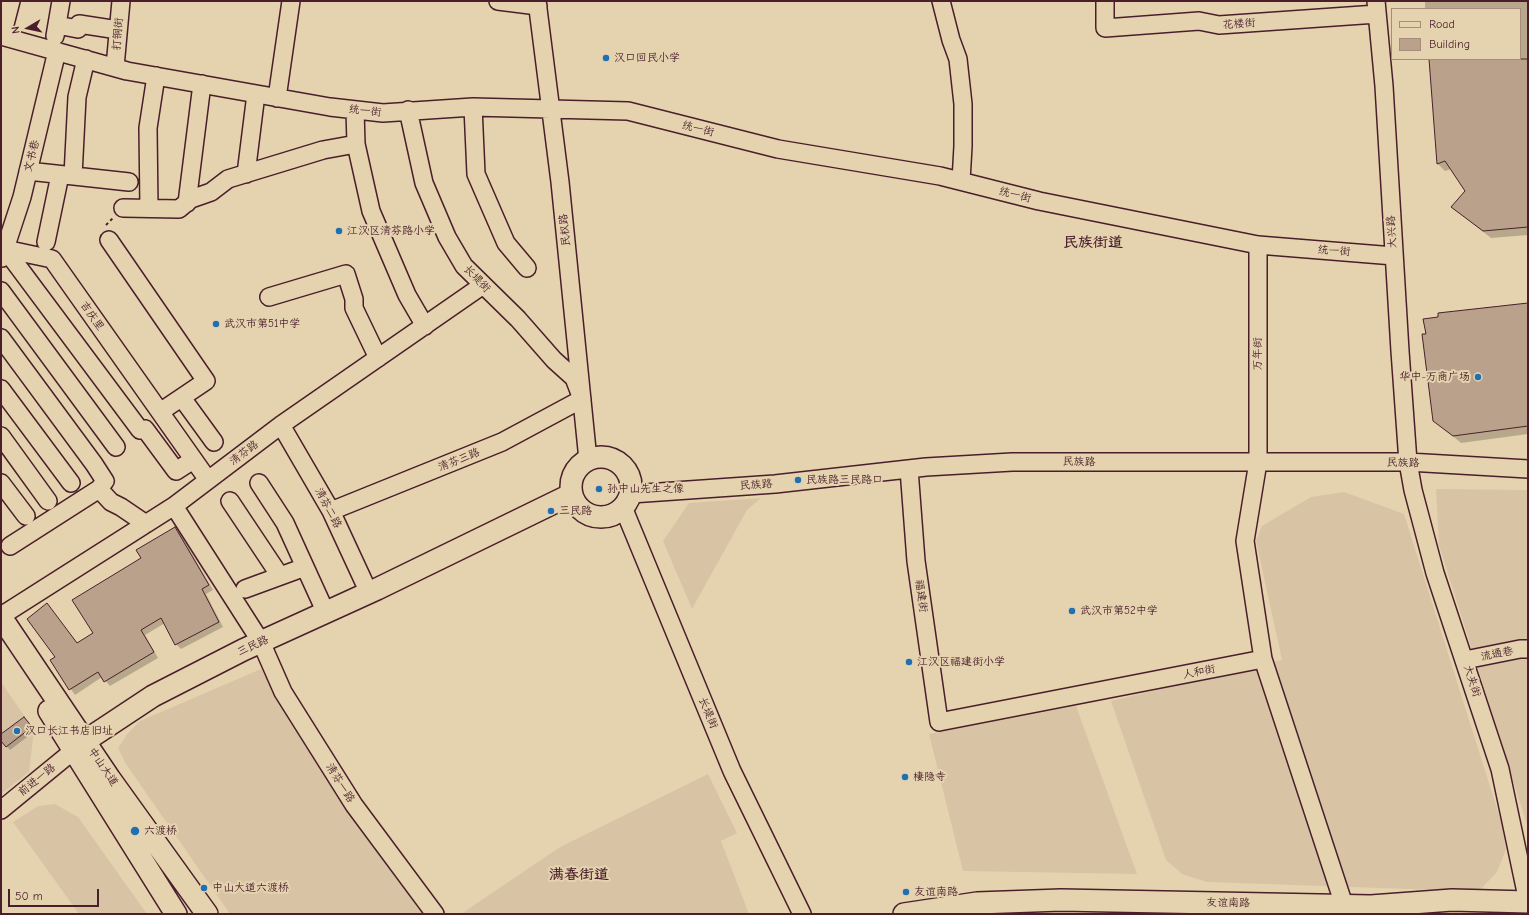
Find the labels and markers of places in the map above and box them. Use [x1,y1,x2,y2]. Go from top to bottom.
place label: 汉口回民小学 [614,51,680,65]
marker: 汉口回民小学 [601,53,611,63]
place label: 江汉区清芬路小学 [347,224,435,238]
marker: 江汉区清芬路小学 [334,226,344,236]
place label: 武汉市第51中学 [224,317,300,331]
marker: 武汉市第51中学 [211,319,221,329]
place label: 华中-万商广场 [1400,370,1470,384]
marker: 华中-万商广场 [1473,372,1483,382]
place label: 民族路三民路口 [806,473,883,487]
marker: 民族路三民路口 [793,475,803,485]
place label: 孙中山先生之像 [607,482,684,496]
marker: 孙中山先生之像 [594,484,604,494]
place label: 三民路 [559,504,592,518]
marker: 三民路 [546,506,556,516]
place label: 武汉市第52中学 [1080,604,1158,618]
marker: 武汉市第52中学 [1067,606,1077,616]
place label: 江汉区福建街小学 [917,655,1005,669]
marker: 江汉区福建街小学 [904,657,914,667]
place label: 汉口长江书店旧址 [25,724,113,738]
marker: 汉口长江书店旧址 [12,726,22,736]
place label: 棲隐寺 [913,770,946,784]
marker: 棲隐寺 [900,772,910,782]
place label: 六渡桥 [144,824,177,838]
marker: 六渡桥 [129,825,141,837]
place label: 中山大道六渡桥 [212,881,289,895]
marker: 中山大道六渡桥 [199,883,209,893]
place label: 友谊南路 [914,885,958,899]
marker: 友谊南路 [901,887,911,897]

